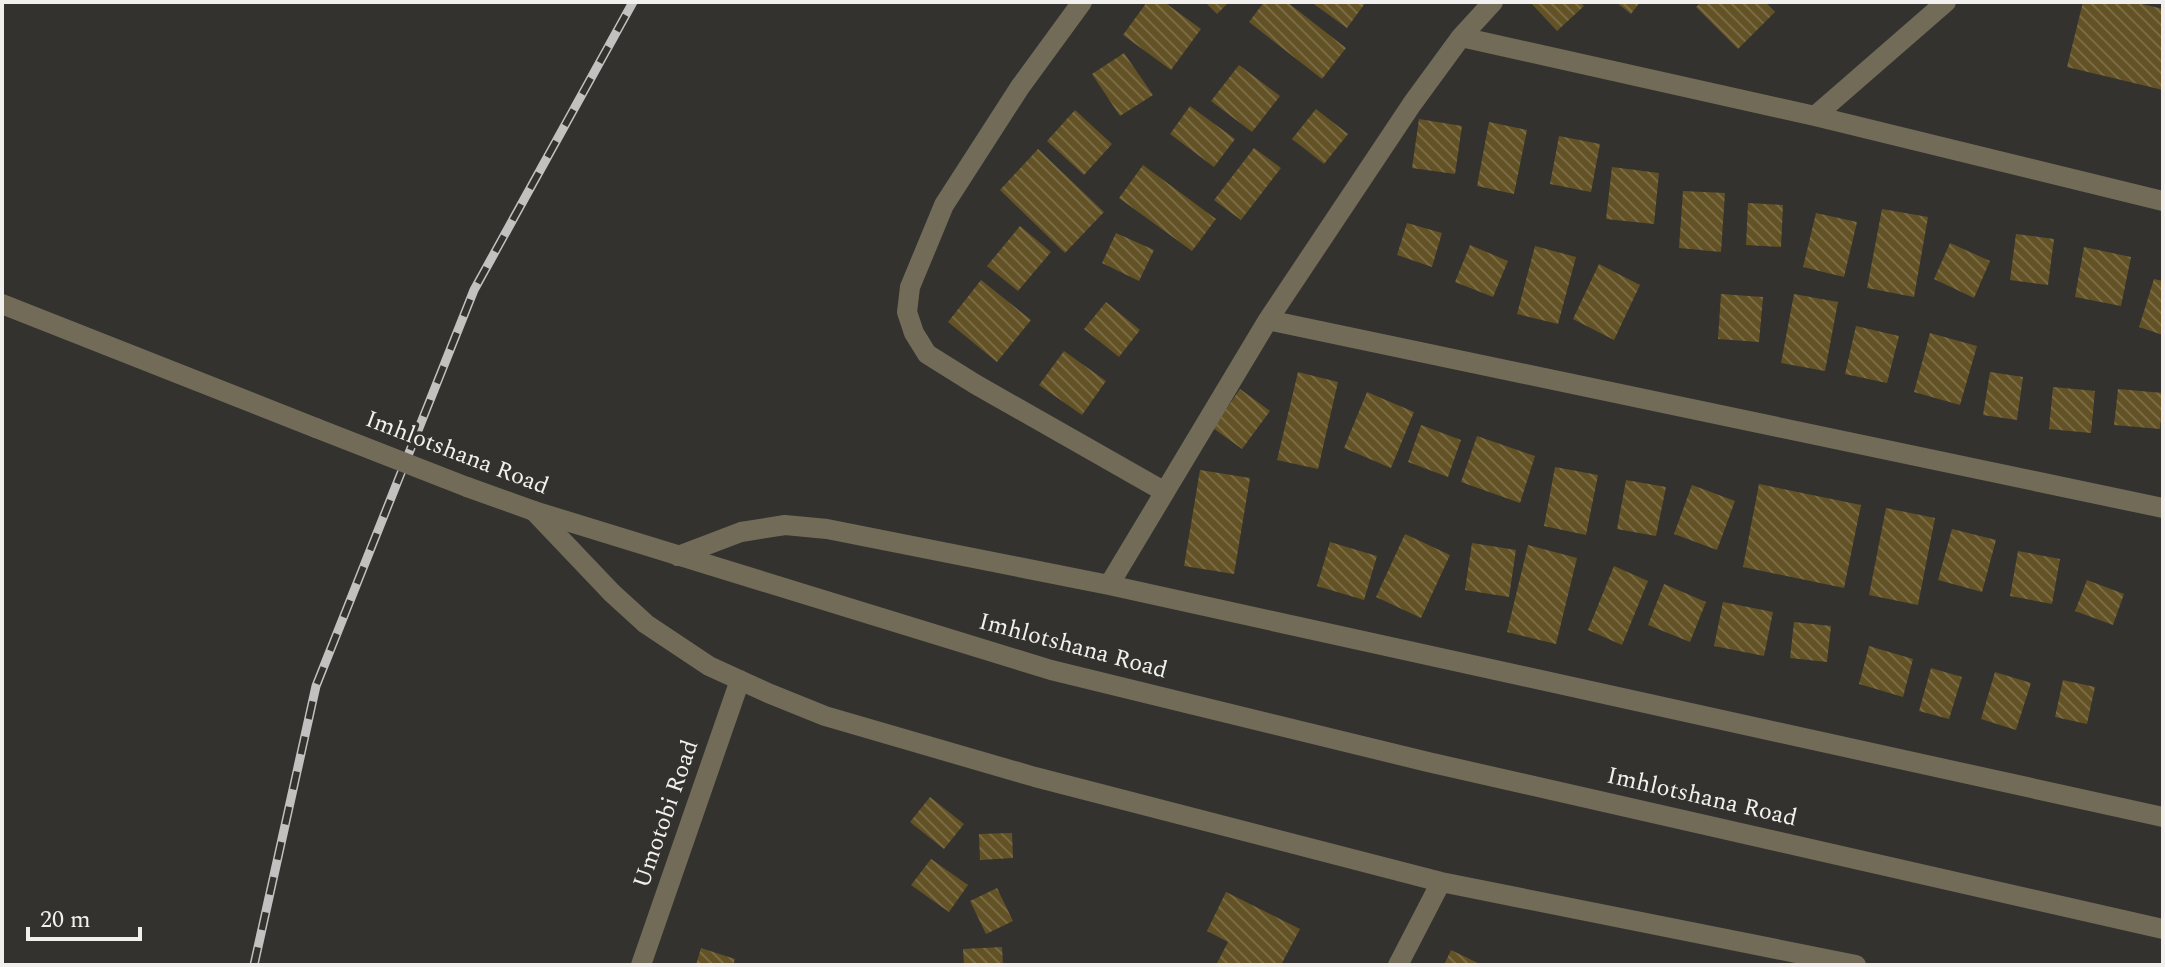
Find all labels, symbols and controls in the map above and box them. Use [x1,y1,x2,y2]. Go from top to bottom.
street label: Imhlotshana Road [360,401,554,505]
street label: Imhlotshana Road [975,603,1171,689]
street label: Umotobi Road [624,735,708,893]
street label: Imhlotshana Road [1603,758,1801,836]
scale bar [28,891,140,941]
text: 20 m [40,902,91,938]

